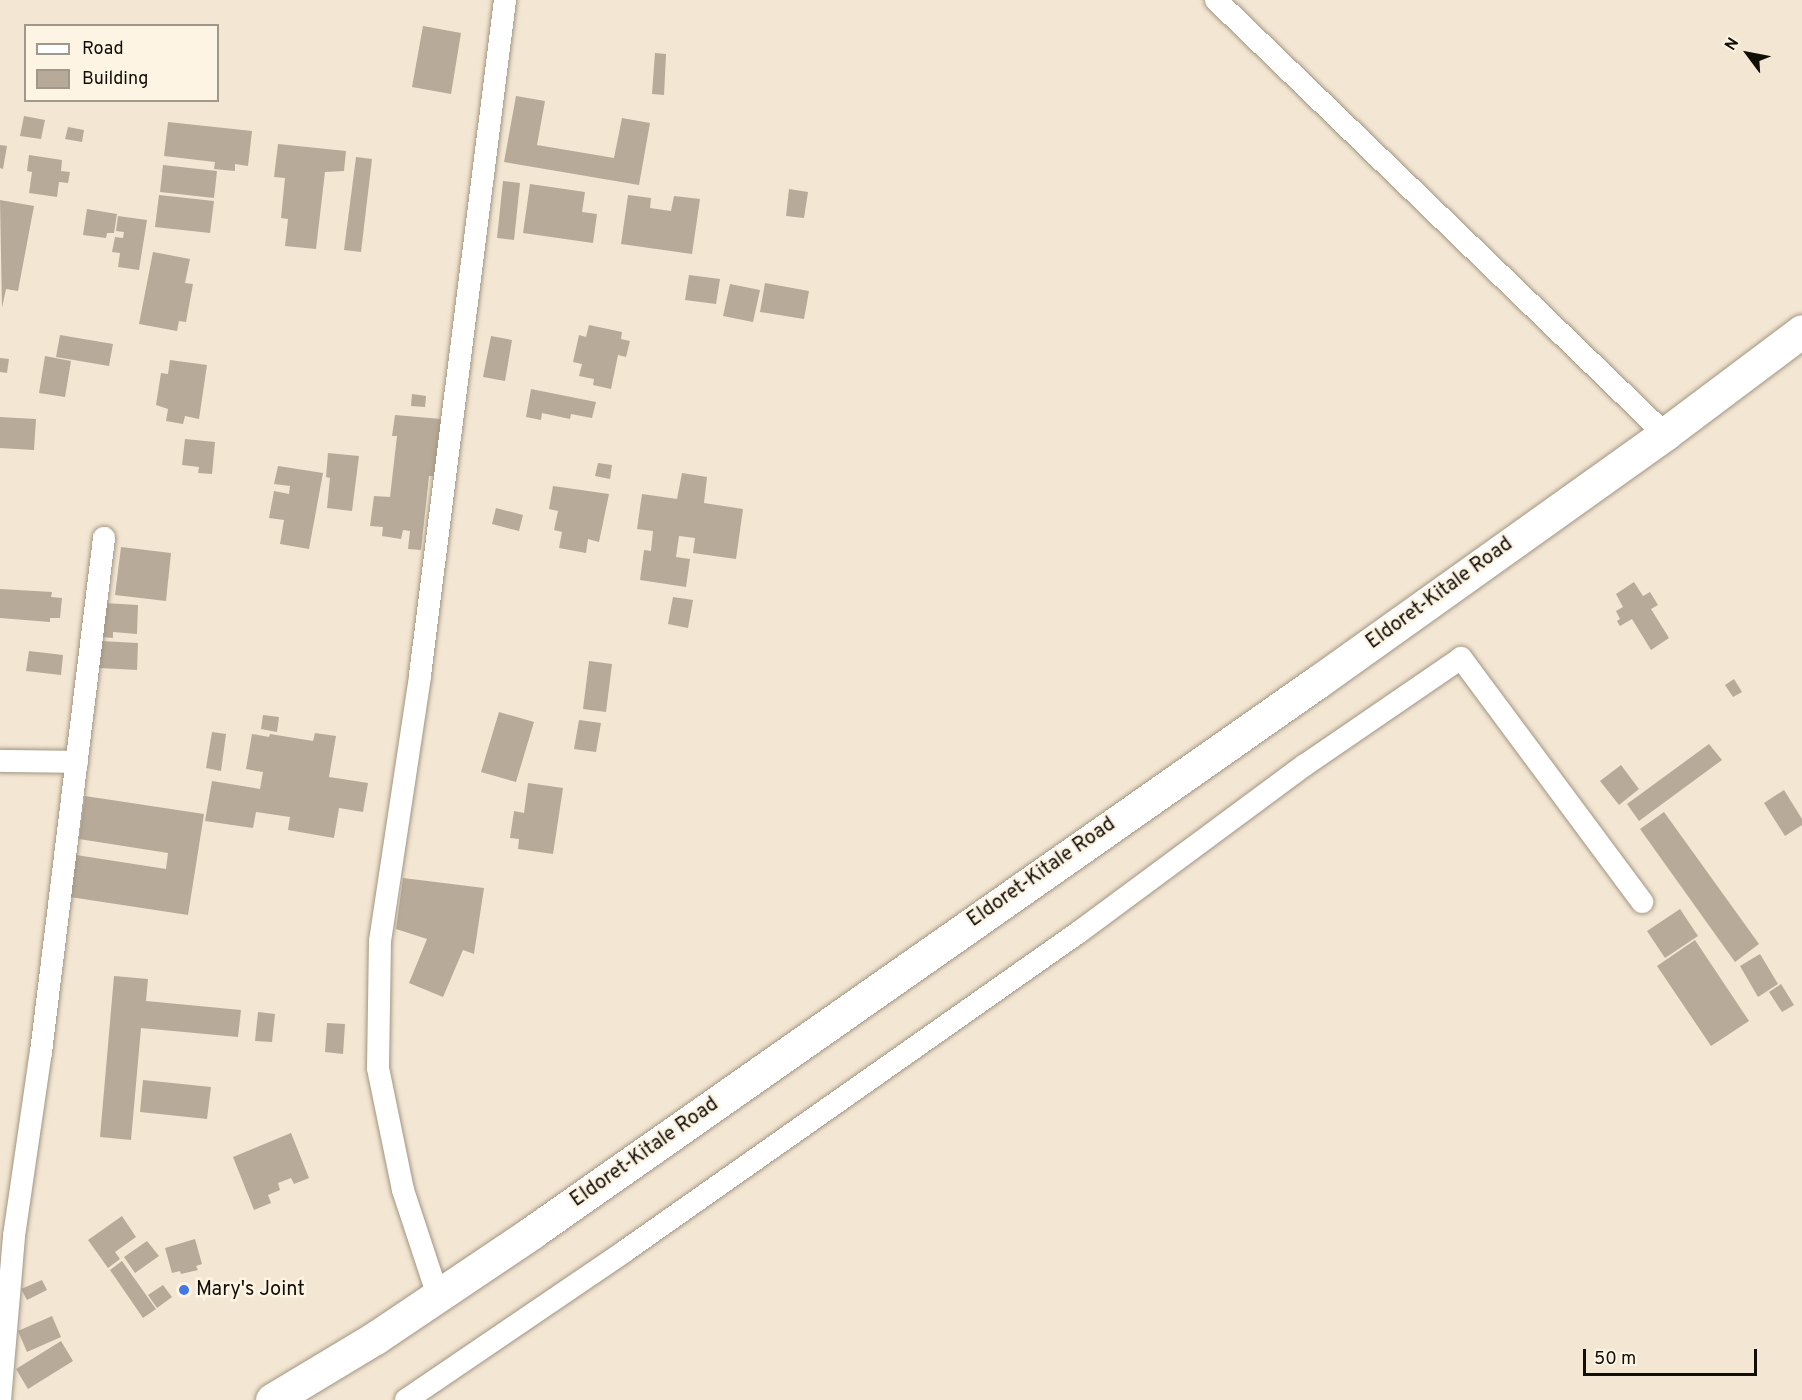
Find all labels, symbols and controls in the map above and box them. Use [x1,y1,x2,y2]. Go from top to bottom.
legend [24,24,219,102]
north arrow [1718,24,1778,84]
text: N [1721,34,1744,55]
text: Road [82,38,124,61]
text: Building [82,68,148,91]
street label: Eldoret-Kitale Road [1362,533,1518,655]
street label: Eldoret-Kitale Road [963,813,1121,933]
street label: Eldoret-Kitale Road [566,1093,724,1213]
place label: Mary's Joint [196,1278,305,1302]
marker: Mary's Joint [177,1283,191,1297]
scale bar [1586,1337,1760,1375]
text: 50 m [1594,1348,1636,1371]

